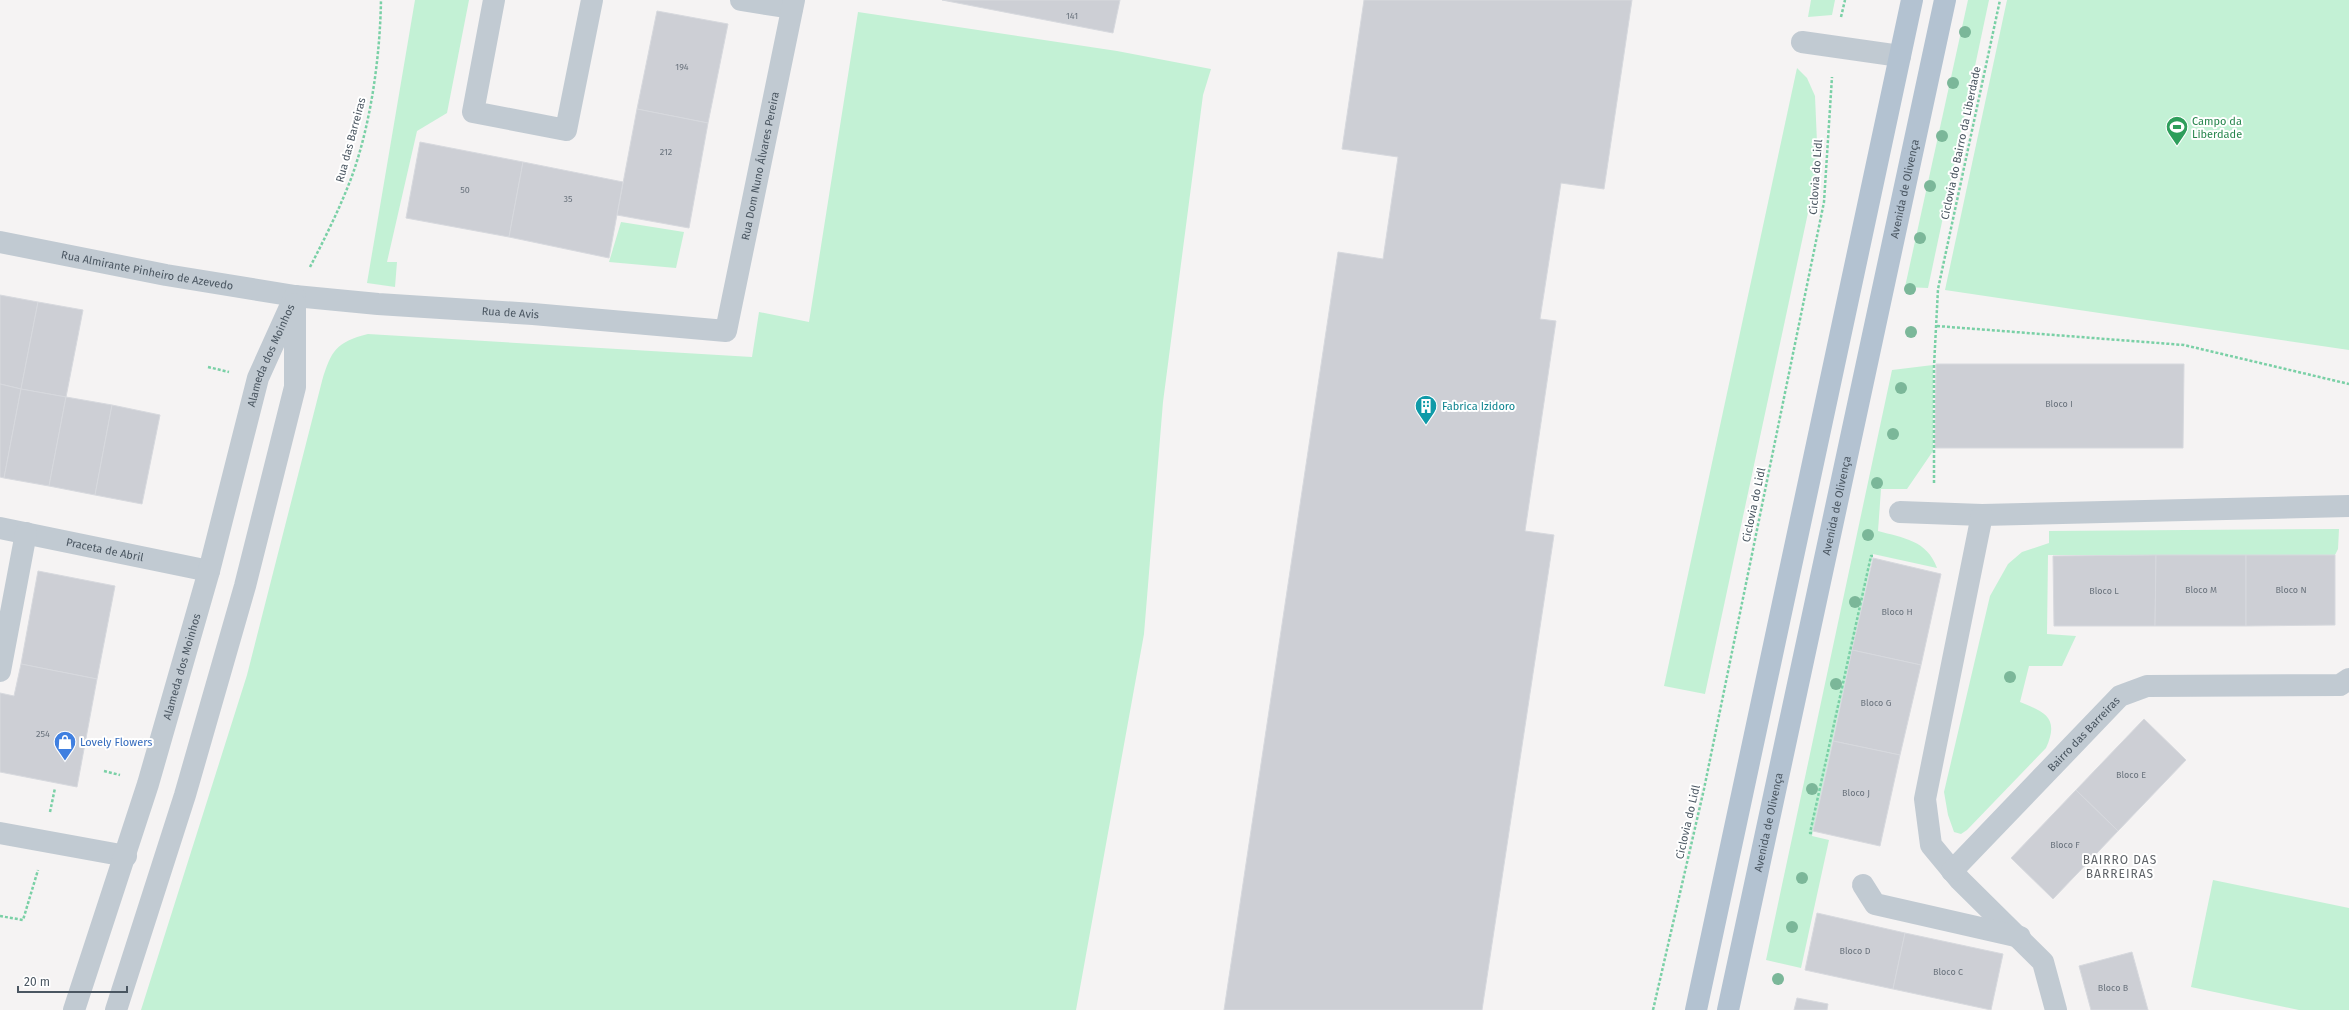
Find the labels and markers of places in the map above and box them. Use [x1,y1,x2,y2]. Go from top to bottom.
sports icon: Campo da Liberdade [2164,114,2190,147]
place label: Campo da Liberdade [2192,115,2242,141]
building icon: Fabrica Izidoro [1413,393,1439,426]
place label: Fabrica Izidoro [1442,400,1515,413]
shop icon: Lovely Flowers [52,729,78,762]
place label: Lovely Flowers [80,736,152,749]

